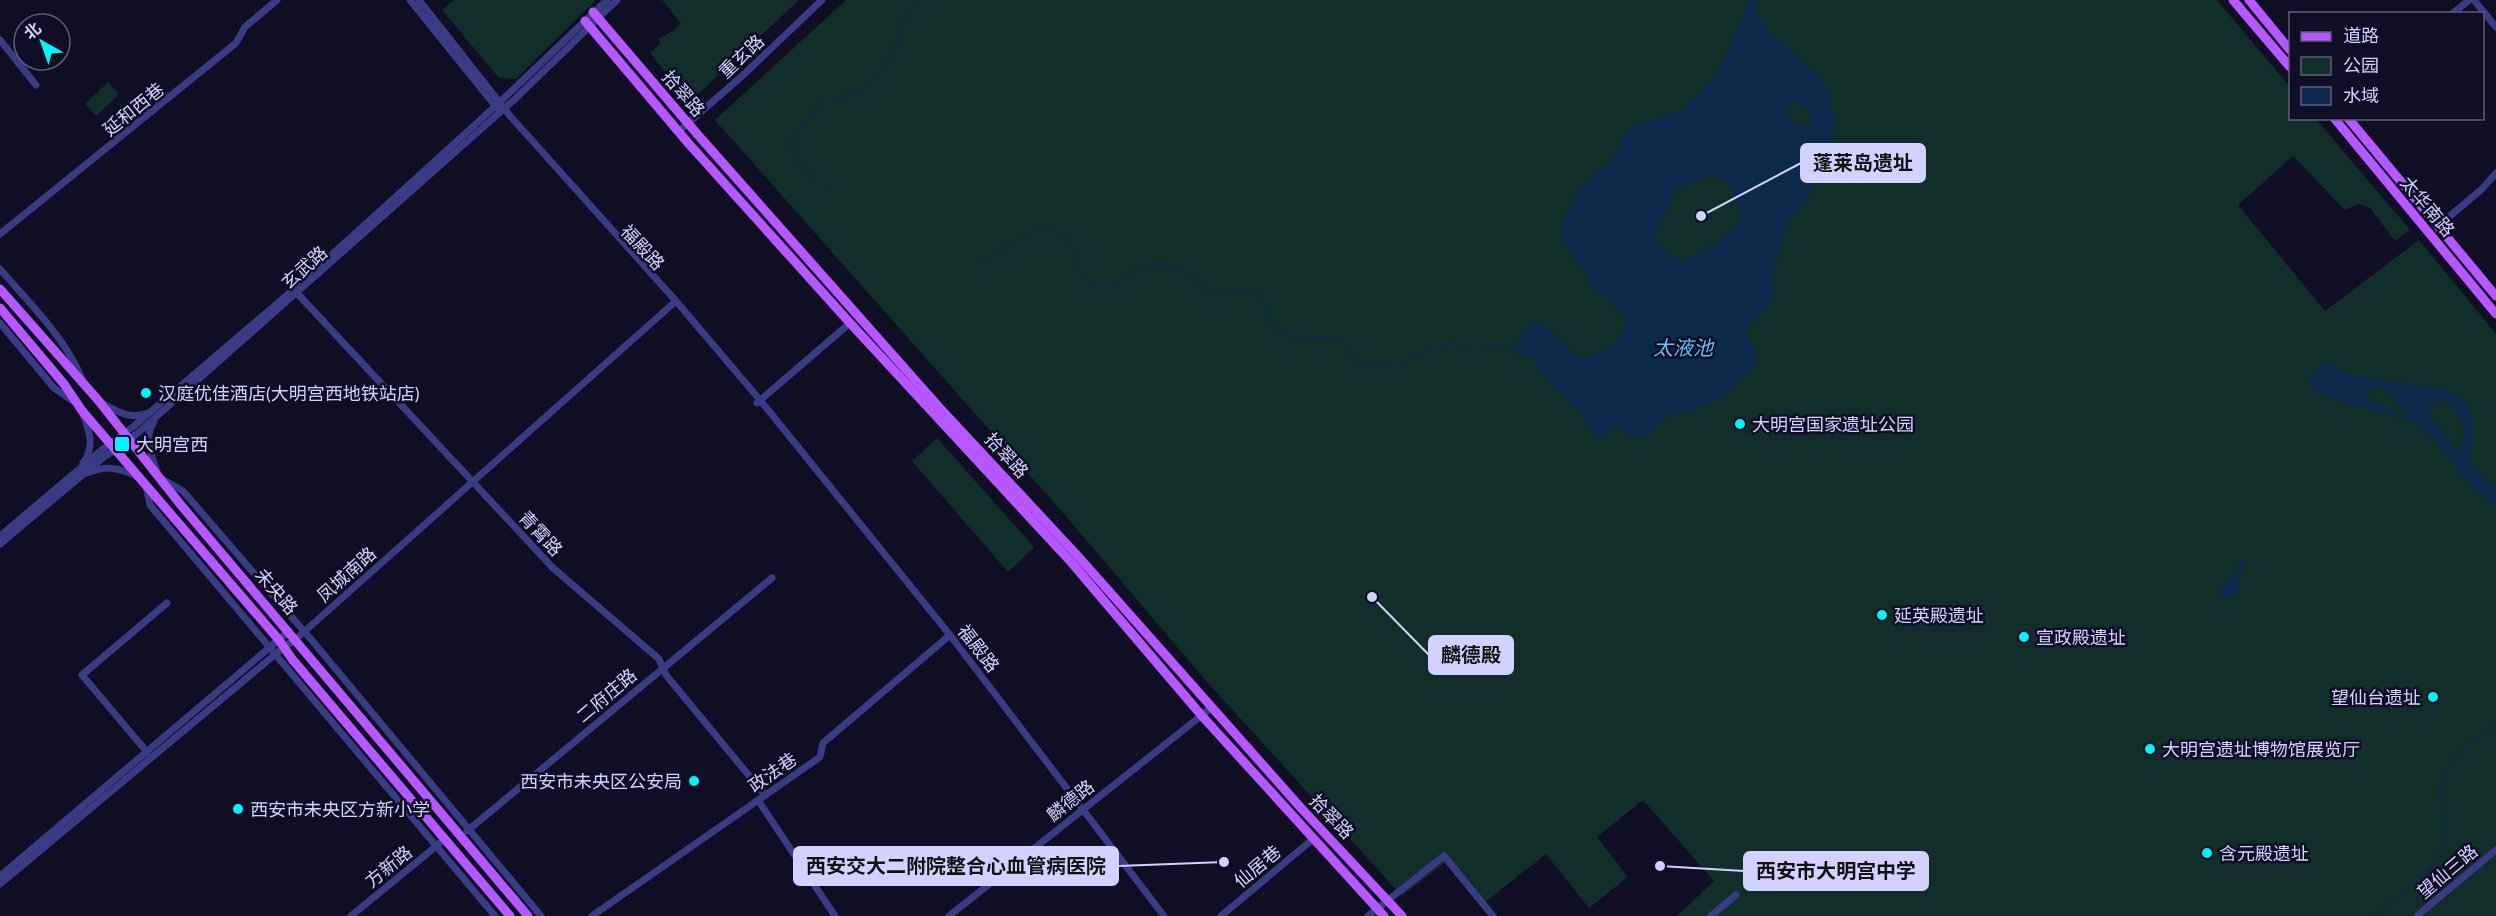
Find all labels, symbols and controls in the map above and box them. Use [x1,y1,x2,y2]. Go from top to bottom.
north arrow [12,12,72,72]
legend [2289,12,2484,120]
text: 北 [20,18,44,43]
text: 道路 [2343,24,2379,46]
street label: 重玄路 [714,30,768,82]
text: 公园 [2343,54,2379,76]
street label: 拾翠路 [658,65,710,121]
street label: 延和西巷 [98,78,168,140]
text: 水域 [2343,84,2379,106]
callout: 蓬莱岛遗址 [1801,144,1925,182]
text: 蓬莱岛遗址 [1813,150,1913,174]
street label: 太华南路 [2396,171,2460,241]
street label: 福殿路 [617,220,669,274]
street label: 玄武路 [277,241,331,293]
water label: 太液池 [1653,335,1715,359]
place label: 汉庭优佳酒店(大明宫西地铁站店) [158,382,420,404]
marker: 汉庭优佳酒店(大明宫西地铁站店) [139,386,153,400]
place label: 大明宫国家遗址公园 [1752,413,1914,435]
marker: 大明宫国家遗址公园 [1733,417,1747,431]
street label: 拾翠路 [981,428,1033,482]
place label: 大明宫西 [136,433,208,455]
marker: 大明宫西 [113,435,131,453]
street label: 青霄路 [515,506,567,560]
street label: 凤城南路 [312,542,380,606]
street label: 未央路 [251,563,303,619]
place label: 延英殿遗址 [1894,604,1984,626]
marker: 延英殿遗址 [1875,608,1889,622]
street label: 福殿路 [954,620,1004,676]
place label: 宣政殿遗址 [2036,626,2126,648]
marker: 宣政殿遗址 [2017,630,2031,644]
callout: 麟德殿 [1429,636,1513,674]
text: 麟德殿 [1441,642,1501,666]
street label: 二府庄路 [571,663,641,727]
place label: 望仙台遗址 [2331,686,2421,708]
marker: 望仙台遗址 [2426,690,2440,704]
place label: 大明宫遗址博物馆展览厅 [2162,738,2360,760]
marker: 大明宫遗址博物馆展览厅 [2143,742,2157,756]
street label: 政法巷 [744,748,800,796]
place label: 西安市未央区公安局 [520,770,682,792]
marker: 西安市未央区公安局 [687,774,701,788]
street label: 麟德路 [1042,775,1098,825]
street label: 拾翠路 [1305,789,1359,843]
place label: 西安市未央区方新小学 [250,798,430,820]
marker: 西安市未央区方新小学 [231,802,245,816]
street label: 望仙三路 [2412,839,2482,903]
street label: 方新路 [360,840,416,892]
street label: 仙居巷 [1229,840,1285,892]
place label: 含元殿遗址 [2219,842,2309,864]
marker: 含元殿遗址 [2200,846,2214,860]
callout: 西安交大二附院整合心血管病医院 [794,847,1118,885]
callout: 西安市大明宫中学 [1744,852,1928,890]
text: 西安交大二附院整合心血管病医院 [806,853,1106,877]
text: 西安市大明宫中学 [1756,858,1916,882]

